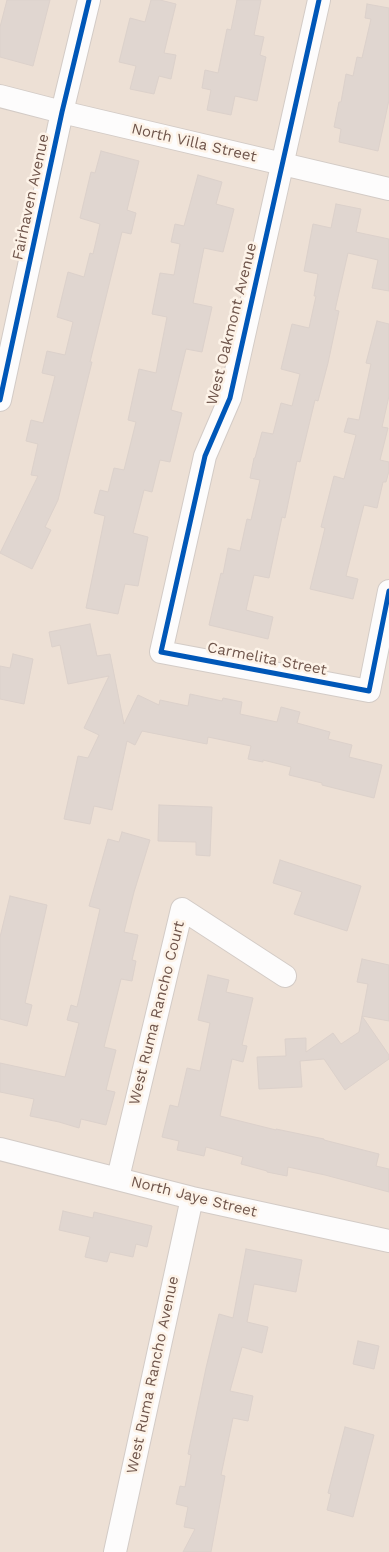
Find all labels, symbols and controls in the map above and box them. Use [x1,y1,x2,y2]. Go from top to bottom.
street label: North Villa Street [130,120,258,166]
street label: Fairhaven Avenue [9,132,53,262]
street label: West Oakmont Avenue [203,241,261,407]
street label: Carmelita Street [206,639,328,679]
street label: West Ruma Rancho Court [125,919,189,1107]
street label: North Jaye Street [129,1173,259,1221]
street label: West Ruma Rancho Avenue [123,1275,183,1475]

